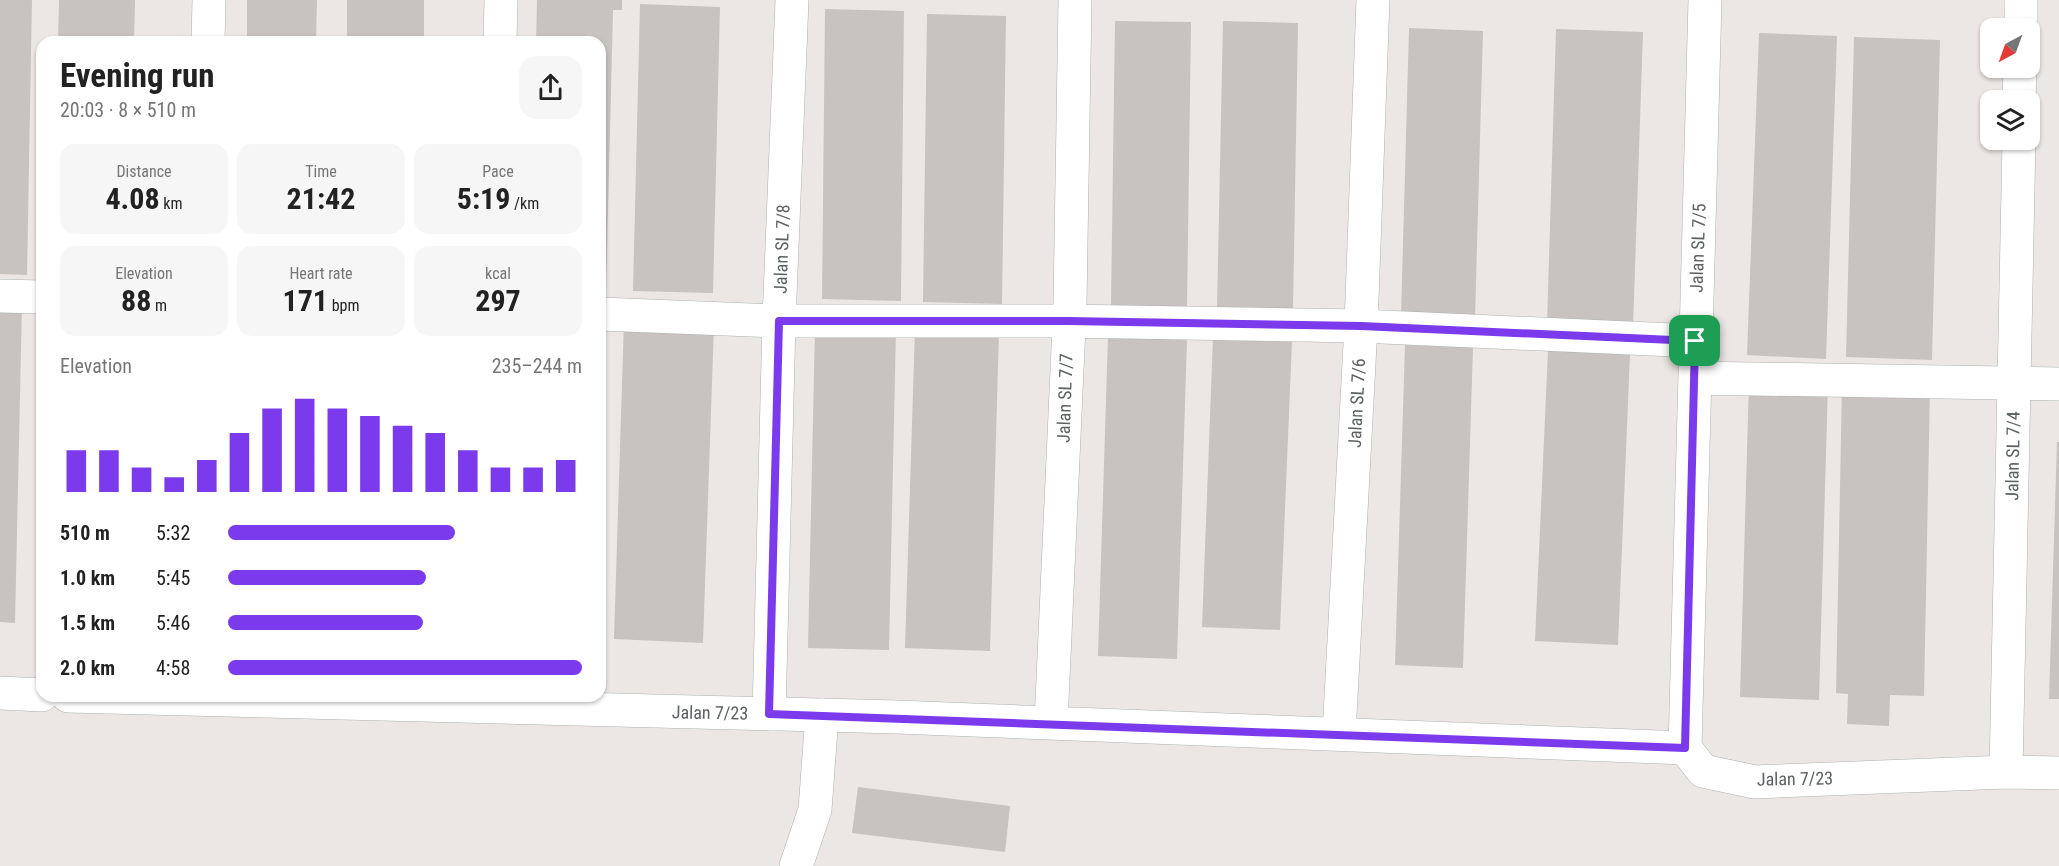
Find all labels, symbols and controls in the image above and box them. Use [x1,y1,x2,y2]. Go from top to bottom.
north arrow [1980,18,2040,78]
map controls [1980,18,2040,150]
text: Evening run [60,56,215,95]
button: share [519,56,582,119]
button: layers [1980,90,2040,150]
text: 20:03 · 8 × 510 m [60,98,196,122]
text: Distance [116,162,172,181]
text: Time [305,162,337,181]
text: Pace [482,162,514,181]
text: 4.08 [105,181,160,216]
text: 21:42 [287,181,355,216]
text: 5:19 [457,181,510,216]
text: km [160,194,183,213]
text: /km [510,194,539,213]
street label: Jalan SL 7/5 [1685,203,1710,293]
street label: Jalan SL 7/8 [769,204,794,294]
text: Elevation [115,264,173,283]
text: Heart rate [289,264,353,283]
text: kcal [485,264,511,283]
text: 88 [121,283,151,318]
text: 171 [283,283,328,318]
text: 297 [475,283,521,318]
text: m [151,296,167,315]
text: bpm [328,296,359,315]
pin [1669,315,1720,366]
icon: arrive [1678,324,1711,357]
street label: Jalan SL 7/7 [1052,353,1077,443]
text: Elevation [60,354,132,378]
text: 235–244 m [492,354,582,378]
street label: Jalan SL 7/6 [1344,358,1369,448]
street label: Jalan SL 7/4 [2001,411,2024,501]
text: 510 m [60,521,110,545]
text: 5:32 [156,521,190,545]
text: 1.0 km [60,566,115,590]
text: 5:45 [156,566,190,590]
text: 1.5 km [60,611,115,635]
text: 5:46 [156,611,190,635]
text: 2.0 km [60,656,115,680]
text: 4:58 [156,656,190,680]
street label: Jalan 7/23 [672,701,748,724]
street label: Jalan 7/23 [1757,767,1833,790]

